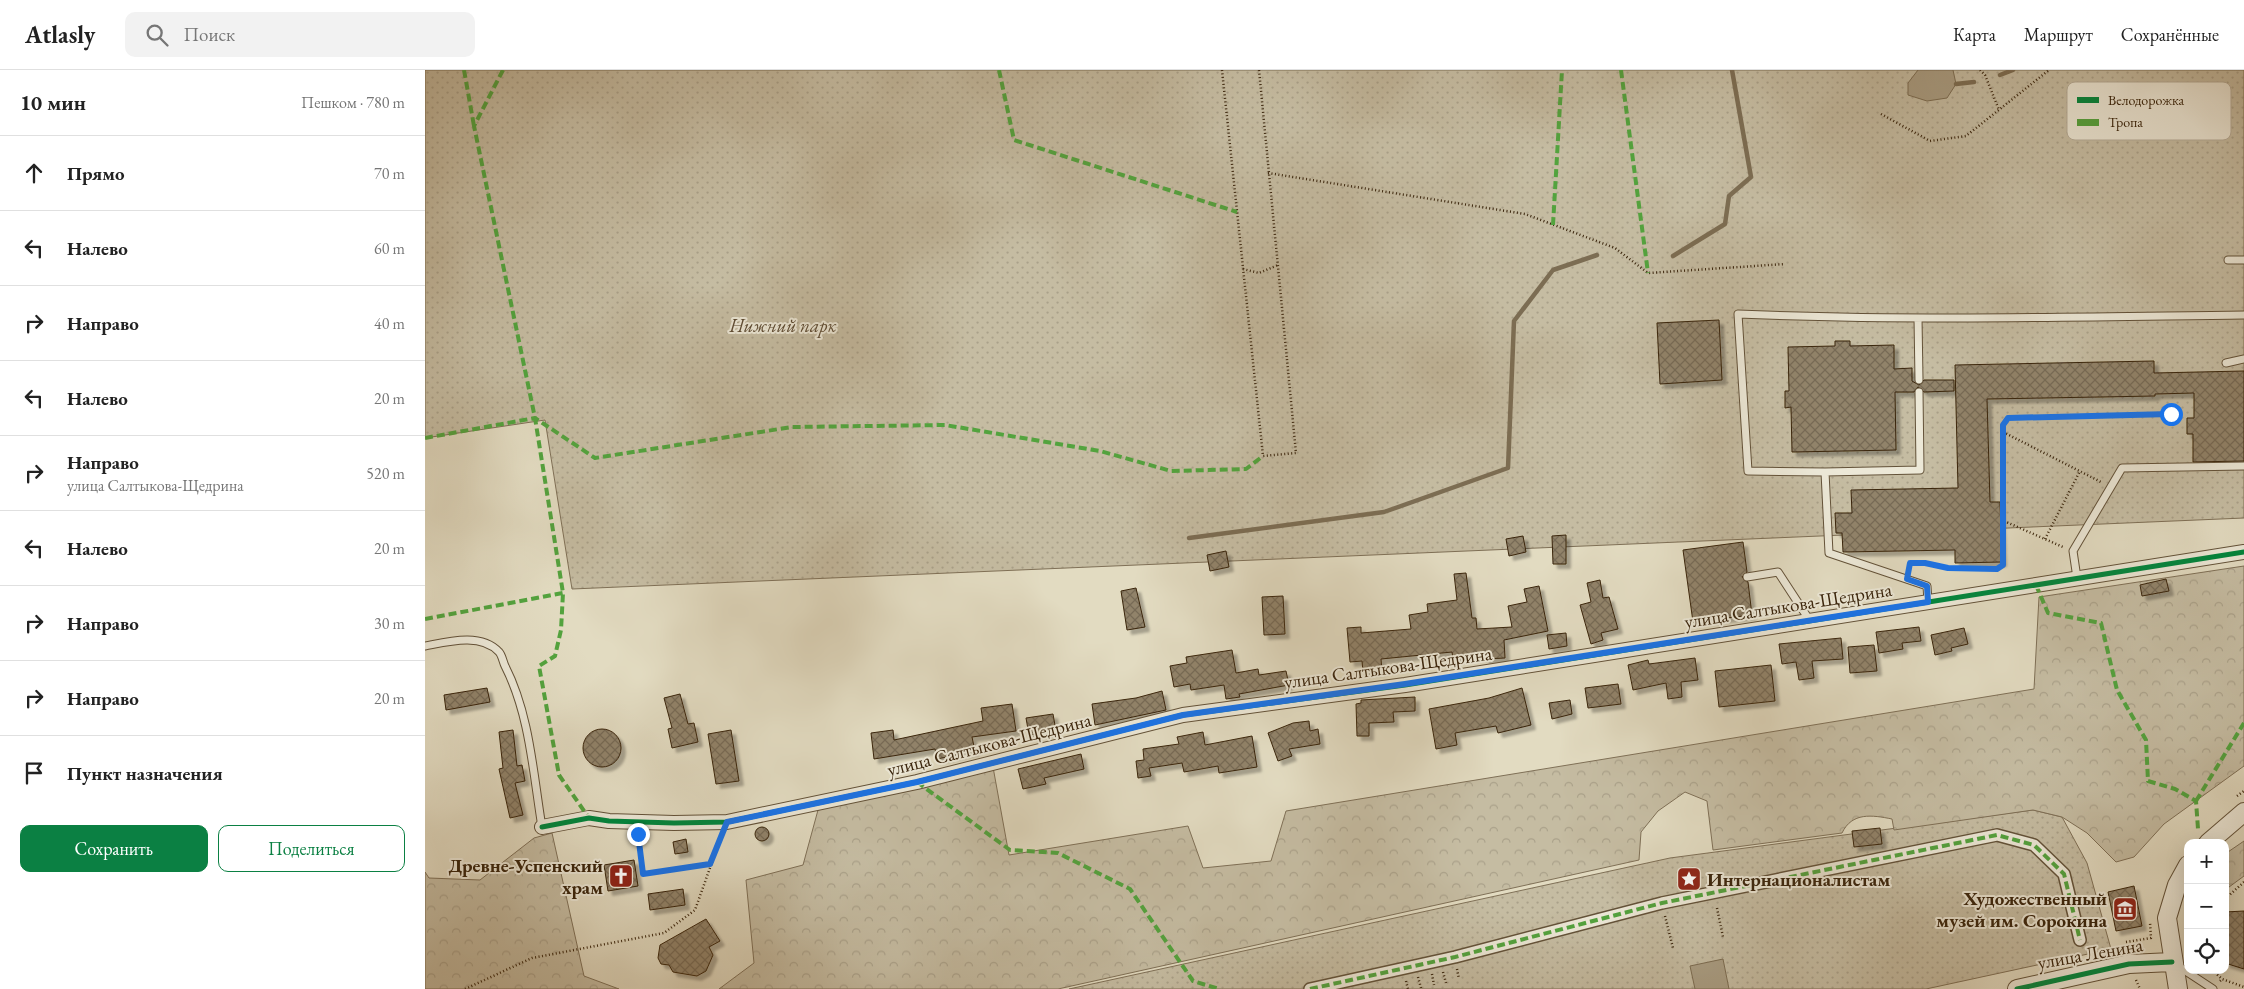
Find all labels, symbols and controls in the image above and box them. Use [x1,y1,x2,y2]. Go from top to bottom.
search box [125,12,475,57]
text: Atlasly [25,19,95,50]
icon: search [143,21,171,49]
text: Поиск [183,22,235,47]
text: Карта [1953,23,1996,46]
text: Маршрут [2024,23,2093,46]
text: Сохранённые [2121,23,2219,46]
legend [2067,82,2231,140]
text: 10 мин [20,89,86,116]
text: Велодорожка [2108,91,2184,109]
text: Пешком · 780 m [301,92,405,113]
text: Тропа [2108,113,2143,131]
icon: ahead [20,159,48,187]
text: Прямо [67,161,125,186]
text: 70 m [374,163,405,184]
icon: left [20,234,48,262]
text: Налево [67,236,128,261]
text: 60 m [374,238,405,259]
icon: right [20,309,48,337]
text: Направо [67,311,139,336]
text: 40 m [374,313,405,334]
park label: Нижний парк [729,313,837,338]
icon: left [20,384,48,412]
text: Налево [67,386,128,411]
text: 20 m [374,388,405,409]
route start [2160,403,2183,426]
text: Направо [67,450,139,475]
icon: right [20,459,48,487]
text: 520 m [366,463,405,484]
text: улица Салтыкова-Щедрина [67,475,244,496]
icon: left [20,534,48,562]
text: Налево [67,536,128,561]
text: 20 m [374,538,405,559]
street label: улица Салтыкова-Щедрина [1683,577,1894,634]
icon: right [20,609,48,637]
text: Направо [67,611,139,636]
text: 30 m [374,613,405,634]
street label: улица Салтыкова-Щедрина [1282,640,1494,694]
icon: right [20,684,48,712]
text: Направо [67,686,139,711]
text: 20 m [374,688,405,709]
street label: улица Салтыкова-Щедрина [884,707,1094,782]
icon: arrive [20,759,48,787]
text: Пункт назначения [67,761,223,786]
route end [627,823,650,846]
button: Сохранить [20,825,208,872]
button: Поделиться [218,825,405,872]
map controls [2184,839,2229,974]
button: + [2184,839,2229,884]
place label: Древне-Успенский храм [448,853,603,900]
church icon: Древне-Успенский храм [608,863,634,889]
place icon: Интернационалистам [1676,866,1702,892]
place label: Интернационалистам [1707,867,1890,892]
button: − [2184,884,2229,929]
place label: Художественный музей им. Сорокина [1936,886,2108,933]
museum icon: Художественный музей им. Сорокина [2112,896,2138,922]
button: locate [2184,929,2229,974]
street label: улица Ленина [2035,932,2145,975]

